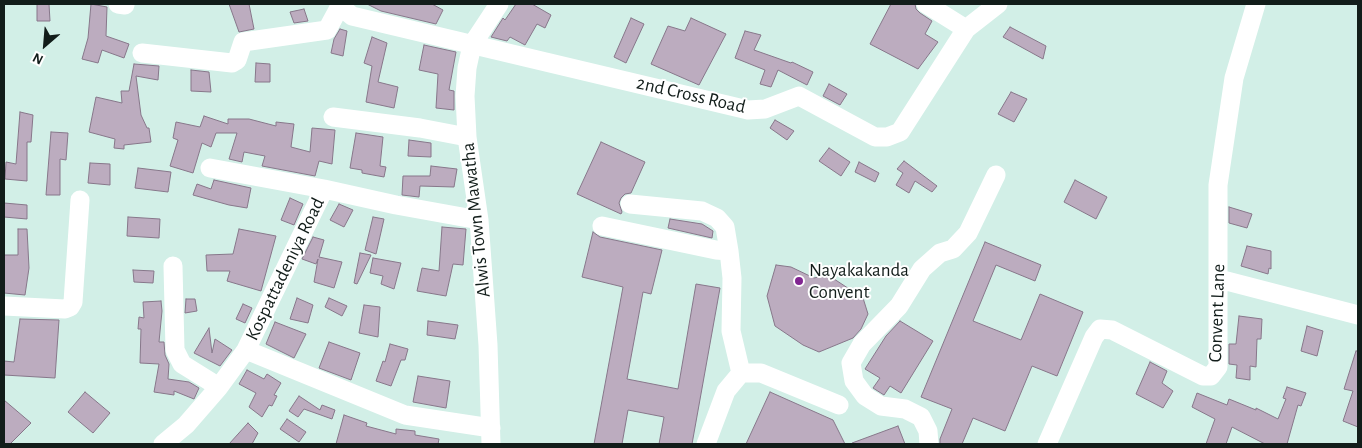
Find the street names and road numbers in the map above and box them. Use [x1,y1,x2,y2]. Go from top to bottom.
street label: 2nd Cross Road [634,71,748,119]
street label: Alwis Town Mawatha [457,142,495,298]
street label: Kospattadeniya Road [241,194,329,344]
street label: Convent Lane [1204,263,1230,363]

